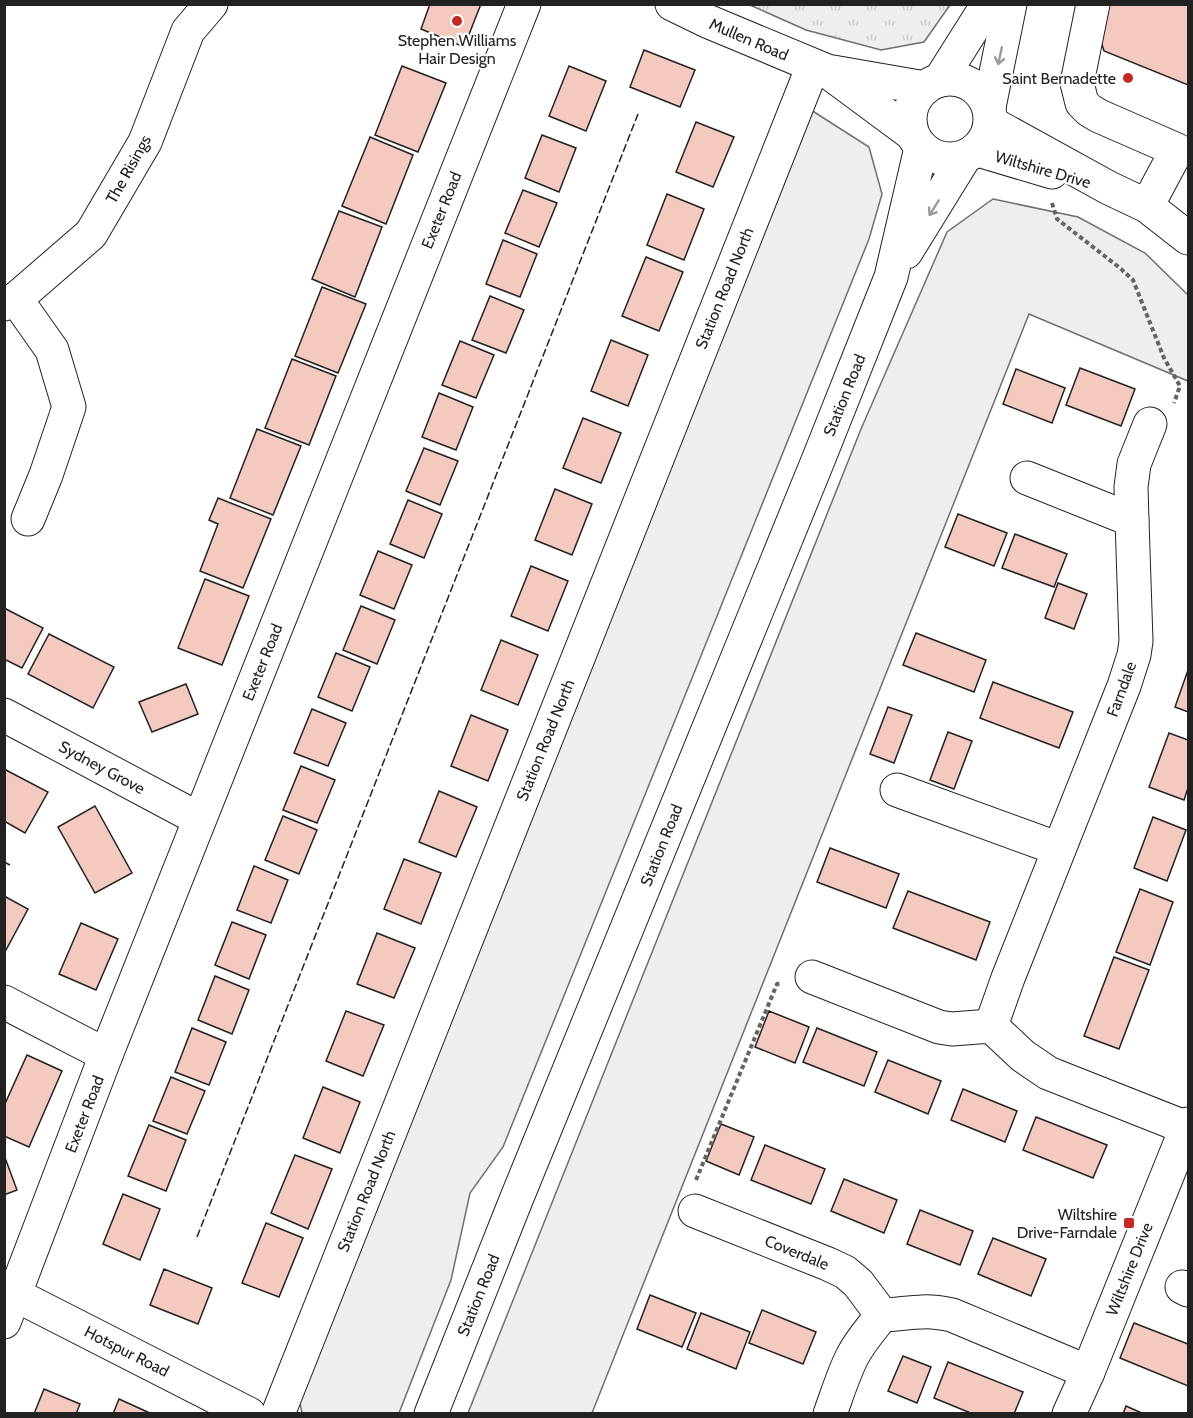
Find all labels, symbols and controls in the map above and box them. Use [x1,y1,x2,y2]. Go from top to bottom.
marker: Stephen Williams Hair Design [450,14,464,28]
street label: Mullen Road [706,14,791,65]
place label: Stephen Williams Hair Design [398,31,517,68]
one-way arrow [994,46,1005,65]
place label: Saint Bernadette [1002,69,1116,88]
marker: Saint Bernadette [1121,71,1135,85]
street label: The Risings [102,131,155,207]
street label: Wiltshire Drive [993,147,1093,192]
street label: Exeter Road [417,169,465,251]
one-way arrow [927,199,939,216]
street label: Station Road North [691,225,758,352]
street label: Station Road [819,351,870,439]
street label: Exeter Road [238,621,286,703]
street label: Farndale [1103,659,1140,719]
street label: Station Road North [512,677,579,804]
street label: Sydney Grove [55,737,148,798]
street label: Station Road [636,801,687,889]
street label: Exeter Road [61,1073,108,1156]
street label: Station Road North [333,1128,400,1255]
place label: Wiltshire Drive-Farndale [1017,1205,1117,1242]
marker: Wiltshire Drive-Farndale [1122,1216,1136,1230]
street label: Wiltshire Drive [1102,1220,1157,1319]
street label: Coverdale [762,1231,832,1274]
street label: Station Road [453,1251,504,1339]
street label: Hotspur Road [81,1322,172,1381]

